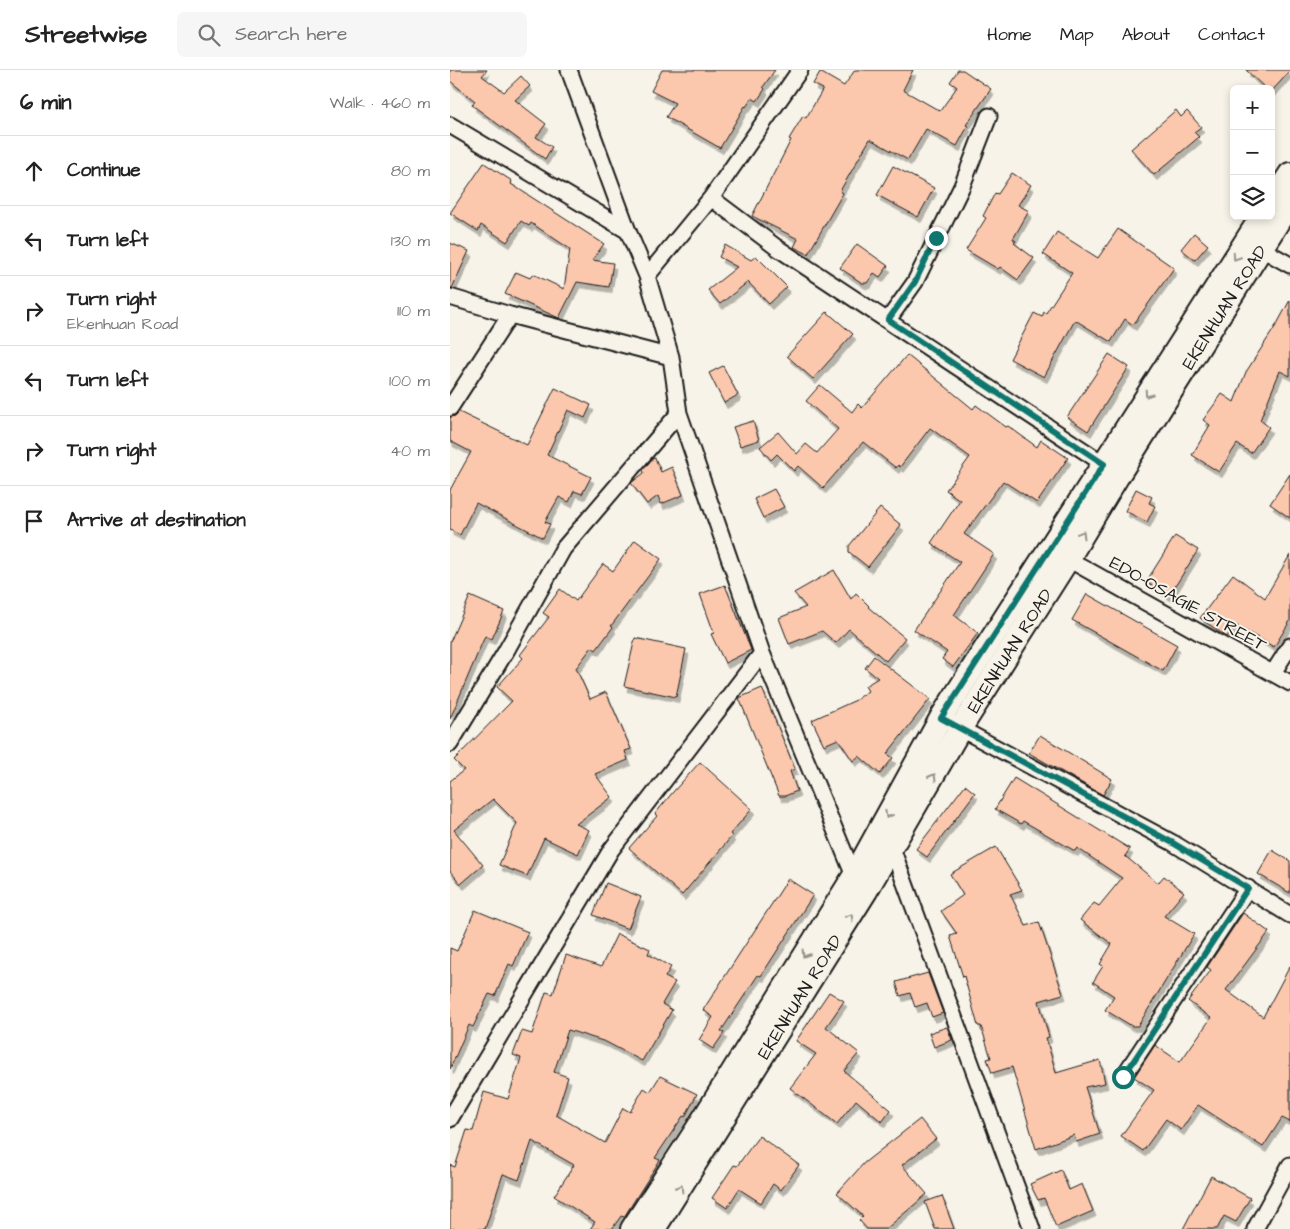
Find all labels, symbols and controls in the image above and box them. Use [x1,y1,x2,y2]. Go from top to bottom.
search box [177,12,527,57]
text: Streetwise [25,18,147,52]
icon: search [195,21,223,49]
text: Search here [235,21,347,48]
text: Home [987,22,1032,47]
text: Map [1060,22,1094,47]
text: About [1122,22,1170,47]
text: Contact [1198,22,1265,47]
map controls [1230,85,1275,220]
button: + [1230,85,1275,130]
text: 6 min [20,88,72,117]
text: Walk · 460 m [330,92,430,114]
button: − [1230,130,1275,175]
icon: ahead [20,157,48,185]
text: Continue [67,157,141,184]
text: 80 m [391,160,430,182]
button: layers [1230,175,1275,220]
icon: left [20,227,48,255]
text: Turn left [67,227,148,254]
route end [925,227,948,250]
text: 130 m [391,230,430,252]
street label: EKENHUAN ROAD [1176,240,1273,374]
one-way arrow [1232,252,1242,261]
text: Turn right [67,286,156,313]
icon: right [20,297,48,325]
text: 110 m [397,300,430,322]
text: Ekenhuan Road [67,313,178,335]
icon: left [20,367,48,395]
text: Turn left [67,367,148,394]
text: 100 m [389,370,430,392]
one-way arrow [1145,389,1155,398]
icon: right [20,437,48,465]
text: Turn right [67,437,156,464]
text: 40 m [390,440,430,462]
icon: arrive [20,507,48,535]
text: Arrive at destination [67,507,246,534]
one-way arrow [1076,531,1086,540]
street label: EDO-OSAGIE STREET [1105,550,1272,658]
street label: EKENHUAN ROAD [961,584,1059,718]
one-way arrow [926,773,936,782]
one-way arrow [884,810,894,819]
one-way arrow [844,913,854,922]
street label: EKENHUAN ROAD [751,930,848,1064]
one-way arrow [801,949,811,958]
route start [1112,1066,1135,1089]
one-way arrow [674,1184,683,1193]

